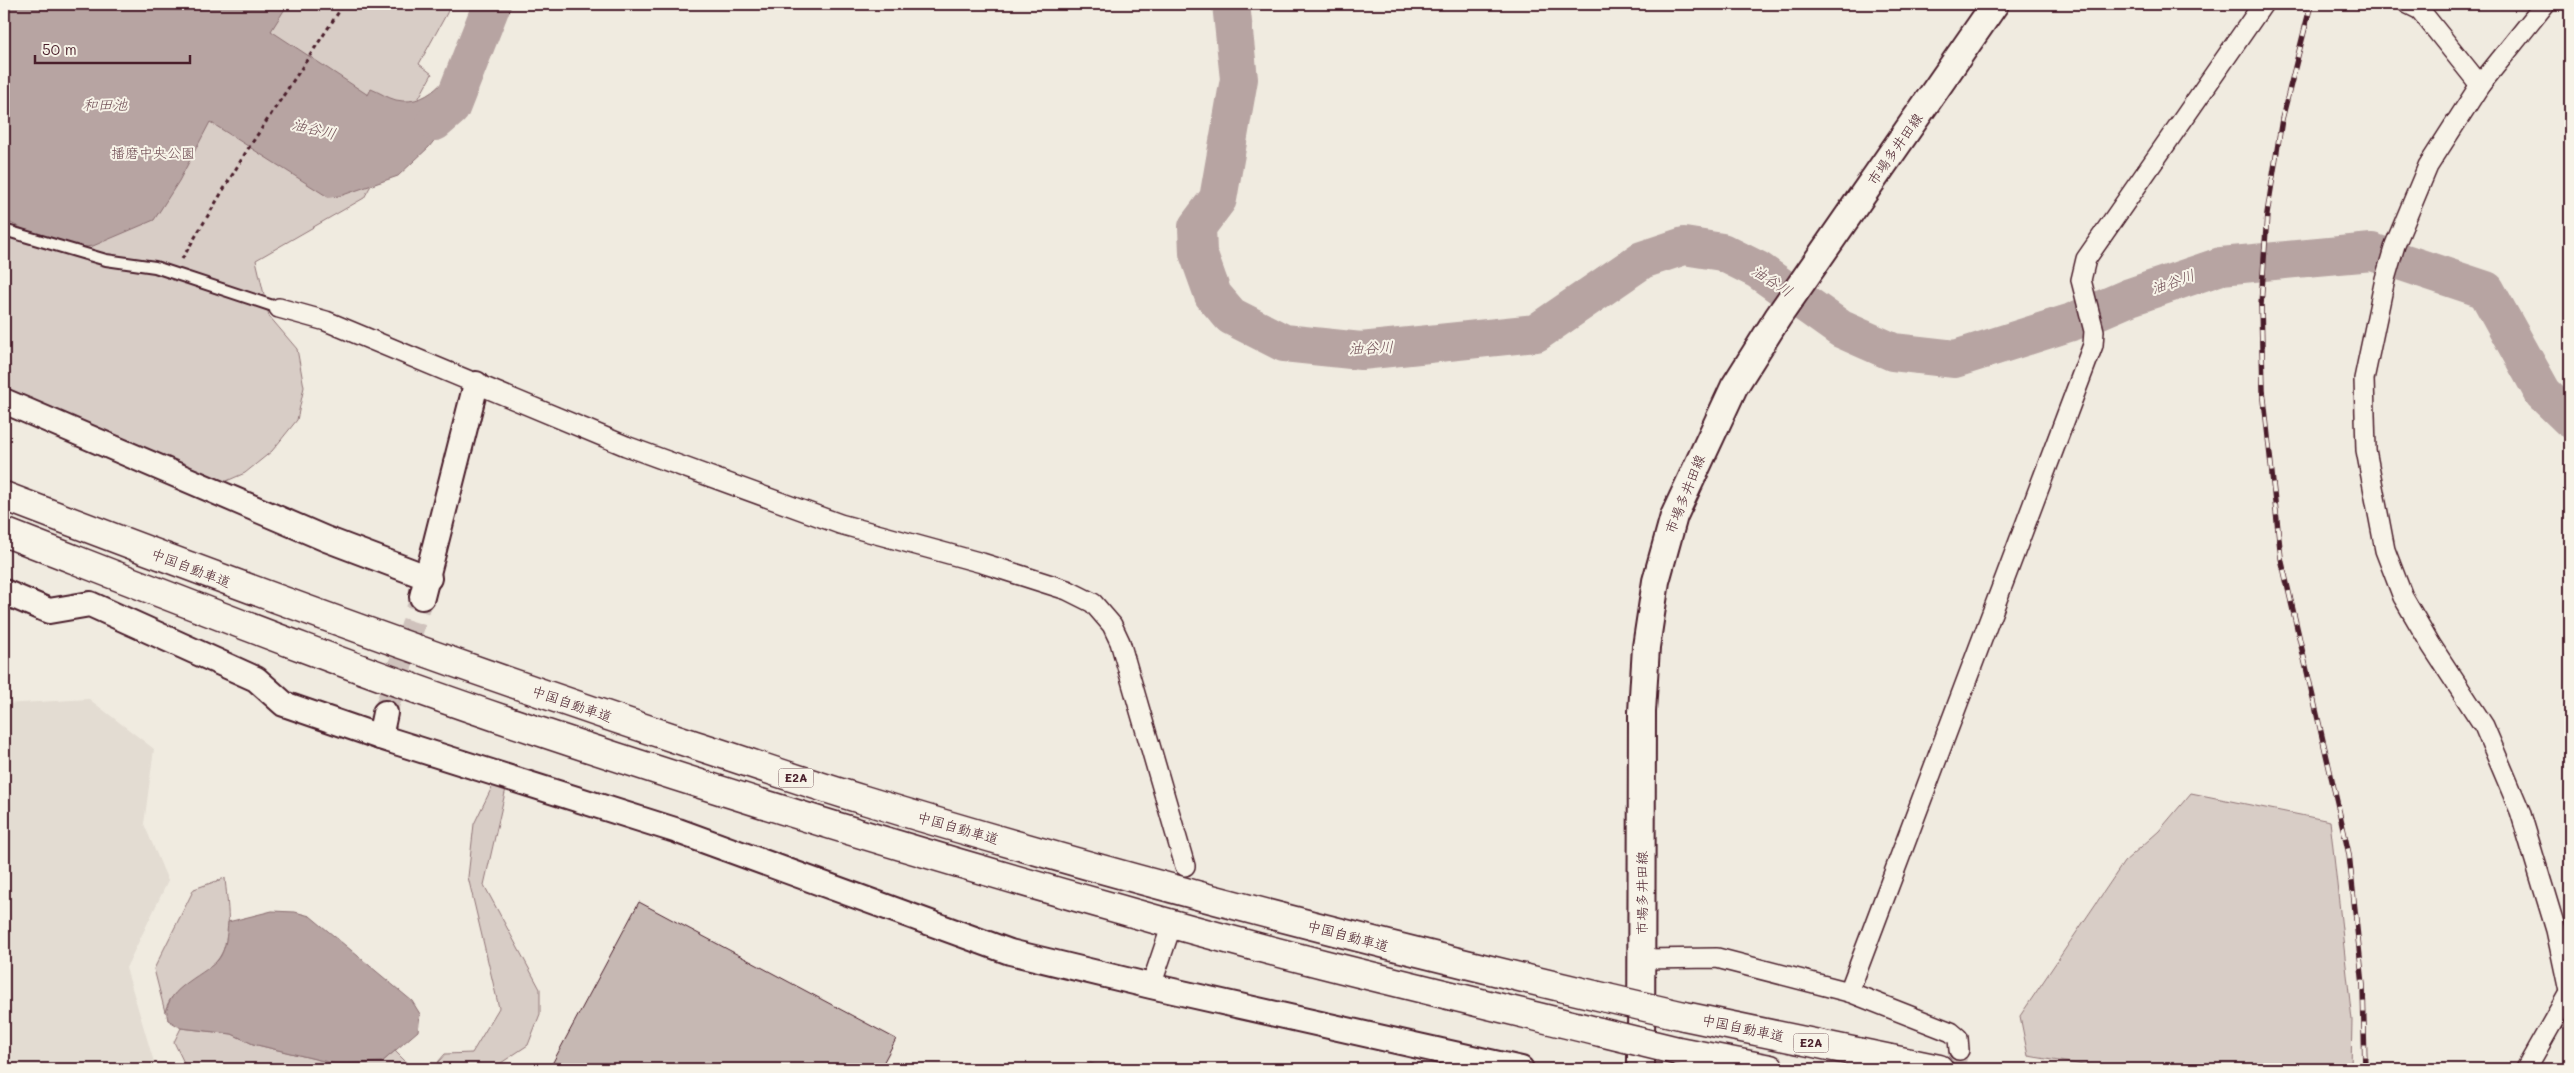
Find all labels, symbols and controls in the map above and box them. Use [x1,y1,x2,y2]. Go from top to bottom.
scale bar [35,32,190,64]
text: 50 m [42,39,77,59]
water label: 和田池 [82,94,128,114]
street label: 市場多井田線 [1863,109,1926,189]
water label: 油谷川 [290,113,339,143]
park label: 播磨中央公園 [111,143,195,162]
water label: 油谷川 [1748,260,1797,301]
water label: 油谷川 [2148,264,2197,298]
water label: 油谷川 [1348,336,1394,358]
street label: 市場多井田線 [1660,451,1709,536]
street label: 中国自動車道 [149,544,234,591]
street label: 中国自動車道 [529,681,615,726]
road number: E2A [778,768,814,788]
street label: 中国自動車道 [915,807,1001,848]
street label: 市場多井田線 [1632,851,1651,935]
street label: 中国自動車道 [1305,915,1391,956]
street label: 中国自動車道 [1700,1009,1786,1046]
road number: E2A [1794,1034,1828,1052]

